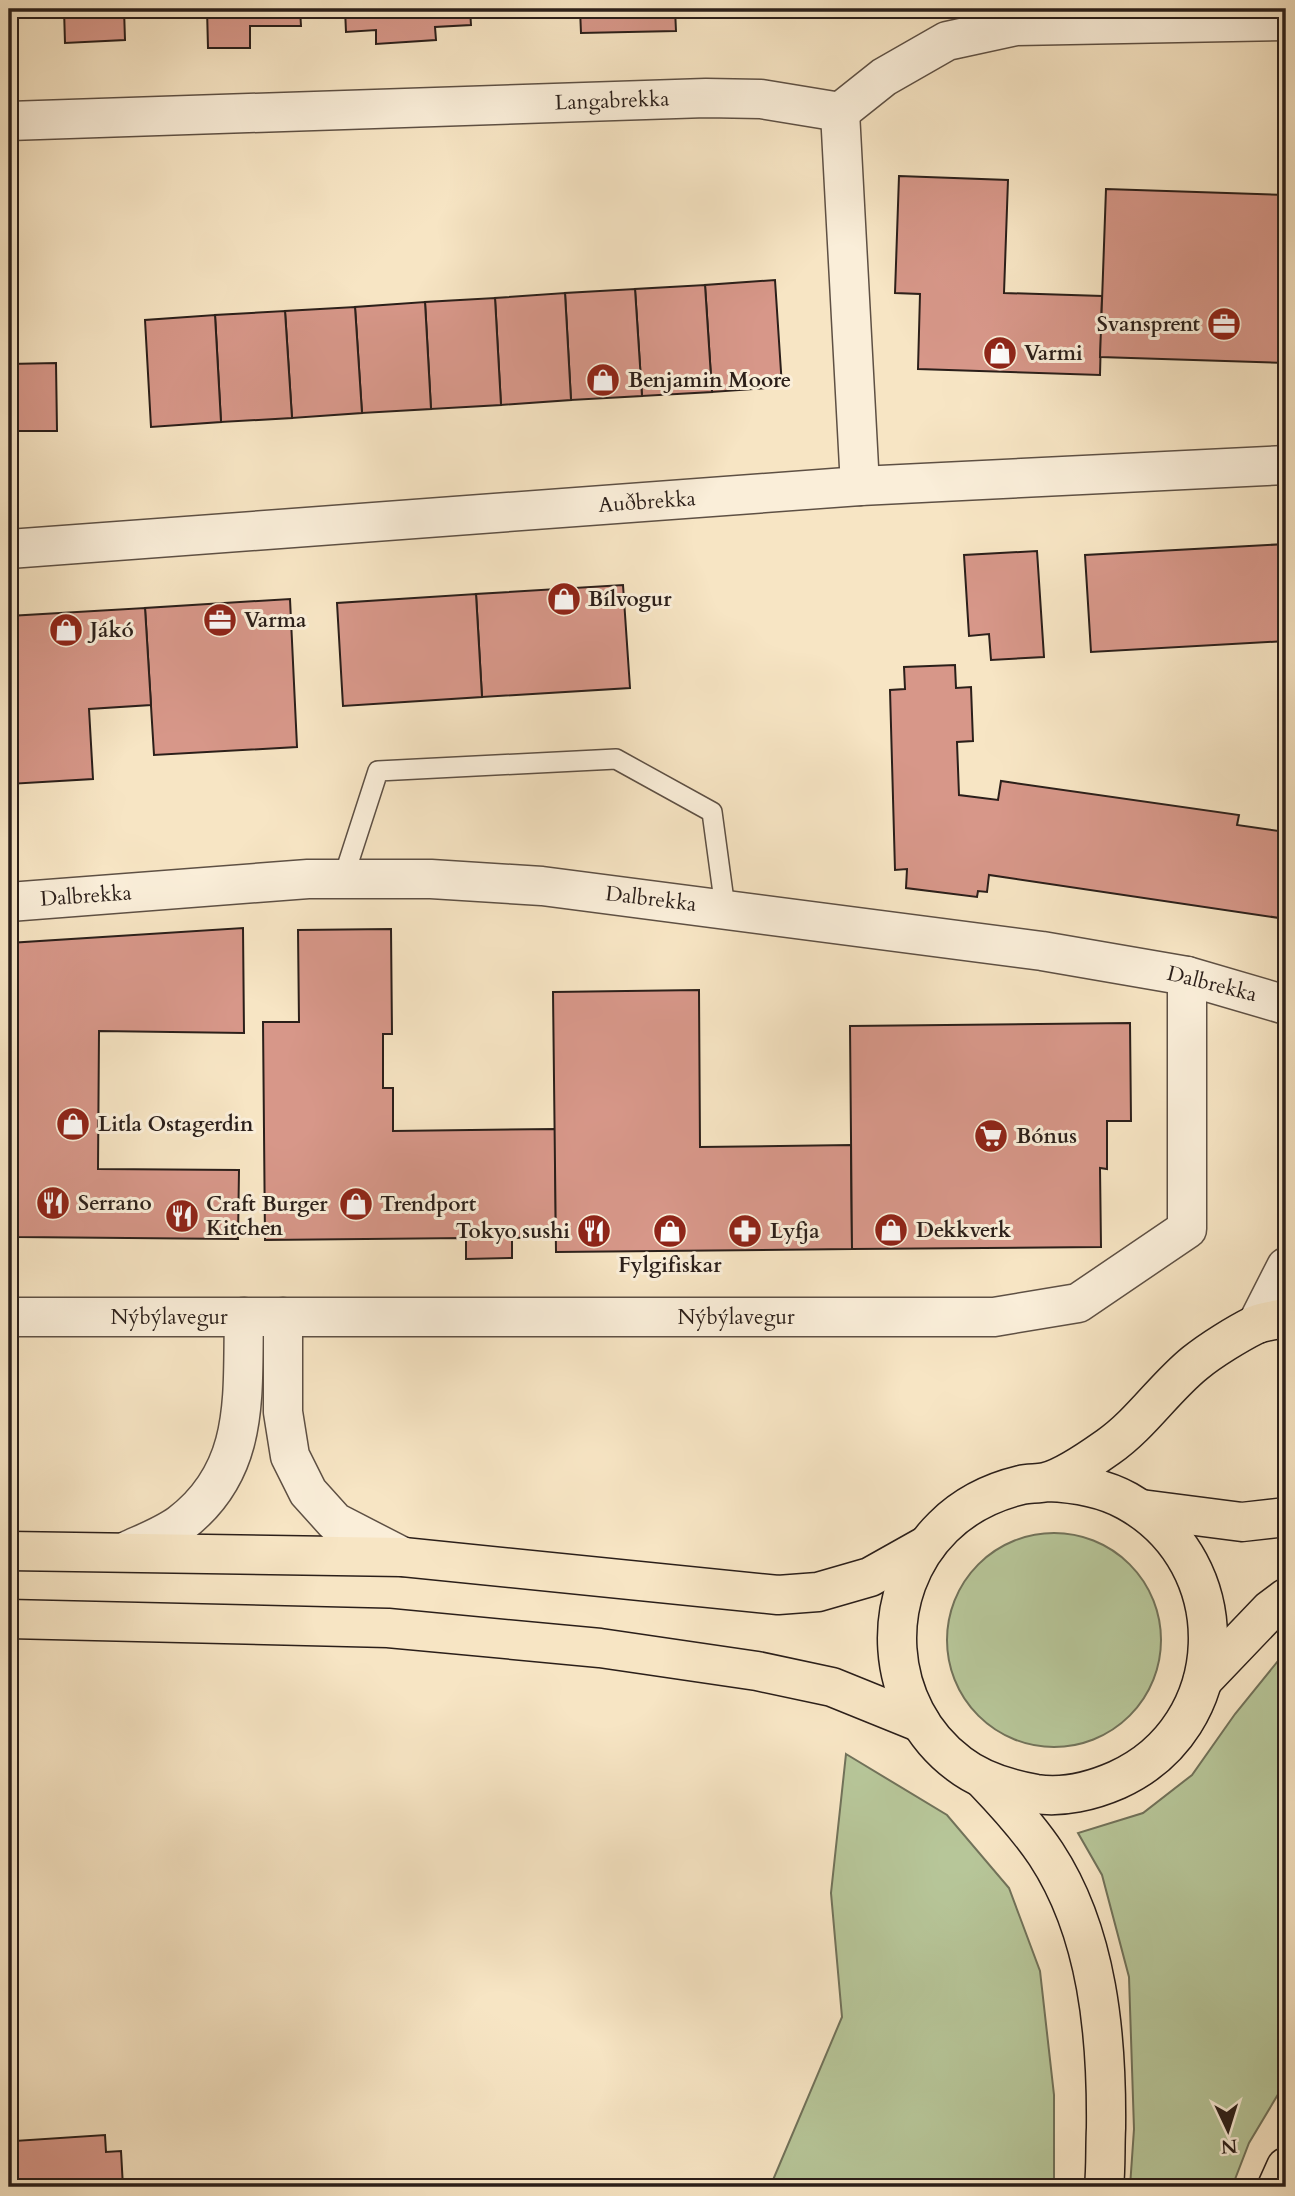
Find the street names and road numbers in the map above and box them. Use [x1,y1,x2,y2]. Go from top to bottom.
street label: Langabrekka [554,85,670,117]
street label: Auðbrekka [597,484,697,520]
street label: Dalbrekka [39,878,133,914]
street label: Dalbrekka [604,879,698,919]
street label: Dalbrekka [1164,959,1260,1009]
street label: Nýbýlavegur [110,1303,228,1332]
street label: Nýbýlavegur [677,1303,795,1332]

